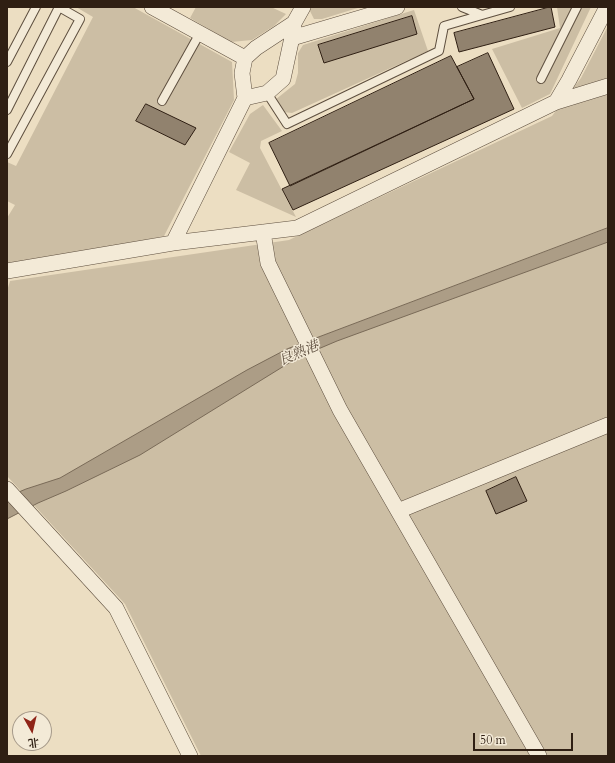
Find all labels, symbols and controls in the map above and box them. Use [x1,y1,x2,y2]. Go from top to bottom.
water label: 良熟港 [276,338,322,370]
north arrow [12,711,52,751]
scale bar [475,725,575,751]
text: 50 m [480,732,506,748]
text: 北 [27,734,40,751]

